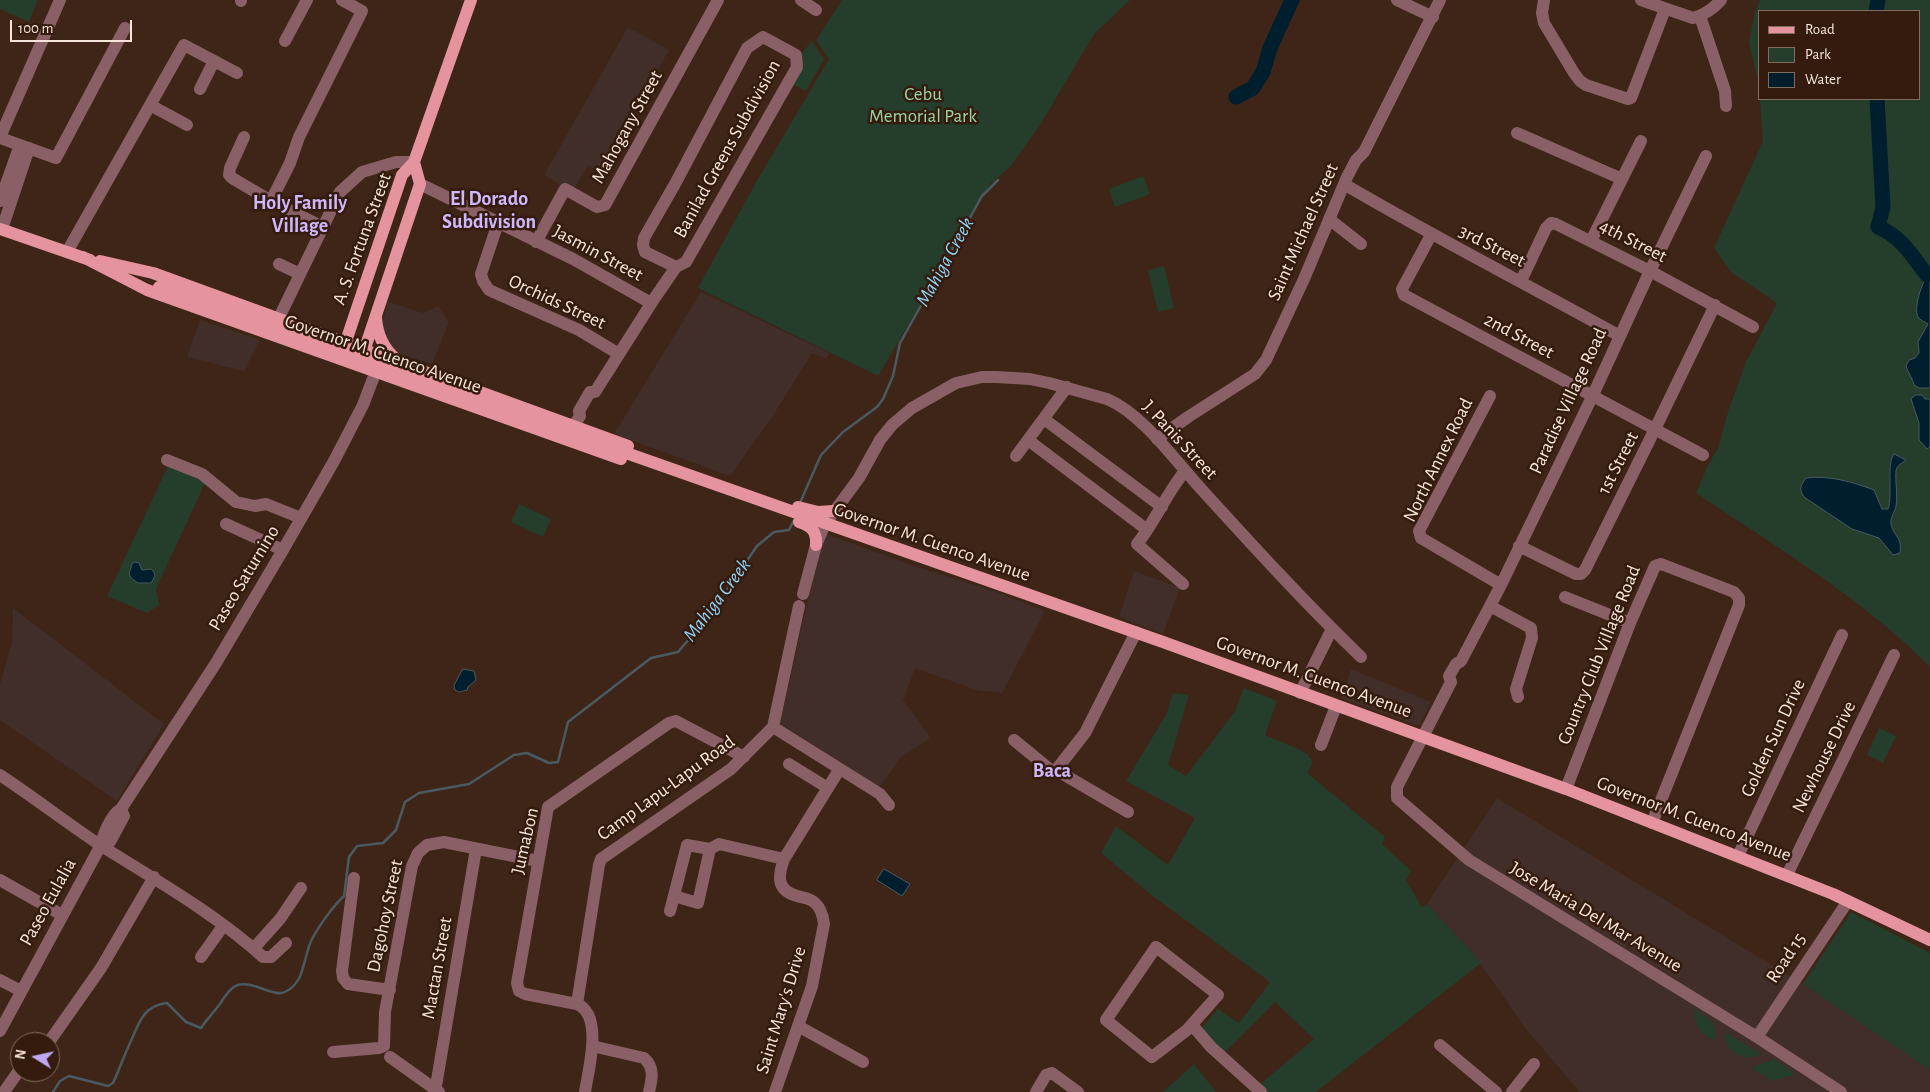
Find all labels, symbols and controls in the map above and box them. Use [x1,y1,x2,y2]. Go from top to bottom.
scale bar [12,10,135,42]
legend [1758,10,1920,100]
text: 100 m [18,21,53,36]
text: Road [1805,22,1835,37]
text: Park [1805,47,1831,62]
street label: Banilad Greens Subdivision [668,56,786,242]
street label: Mahogany Street [587,66,667,188]
text: Water [1805,72,1841,87]
park label: Cebu Memorial Park [869,83,977,127]
street label: Saint Michael Street [1263,160,1343,304]
street label: A. S. Fortuna Street [328,170,396,308]
district label: El Dorado Subdivision [442,187,536,234]
district label: Holy Family Village [253,191,347,238]
water label: Mahiga Creek [911,213,979,311]
street label: 4th Street [1595,214,1671,268]
street label: Jasmin Street [549,220,647,286]
street label: 3rd Street [1455,220,1529,272]
street label: Orchids Street [505,270,609,334]
street label: 2nd Street [1480,308,1558,364]
street label: Governor M. Cuenco Avenue [282,310,484,398]
street label: Paradise Village Road [1524,324,1612,478]
street label: North Annex Road [1398,394,1478,526]
street label: J. Panis Street [1138,396,1222,484]
street label: 1st Street [1593,428,1643,498]
street label: Governor M. Cuenco Avenue [831,498,1033,586]
street label: Paseo Saturnino [204,521,284,635]
water label: Mahiga Creek [678,554,756,646]
street label: Country Club Village Road [1553,562,1645,748]
street label: Governor M. Cuenco Avenue [1213,631,1415,723]
street label: Golden Sun Drive [1736,675,1810,801]
street label: Newhouse Drive [1787,697,1861,817]
street label: Camp Lapu-Lapu Road [593,730,739,846]
district label: Baca [1033,759,1071,783]
street label: Governor M. Cuenco Avenue [1594,771,1794,867]
street label: Jumabon [506,805,544,877]
street label: Paseo Eulalia [15,854,81,950]
street label: Jose Maria Del Mar Avenue [1506,857,1686,977]
street label: Dagohoy Street [362,858,408,974]
street label: Mactan Street [417,915,457,1021]
street label: Road 15 [1761,929,1811,987]
street label: Saint Mary's Drive [751,944,811,1076]
north arrow [10,1032,60,1082]
text: N [13,1049,29,1061]

